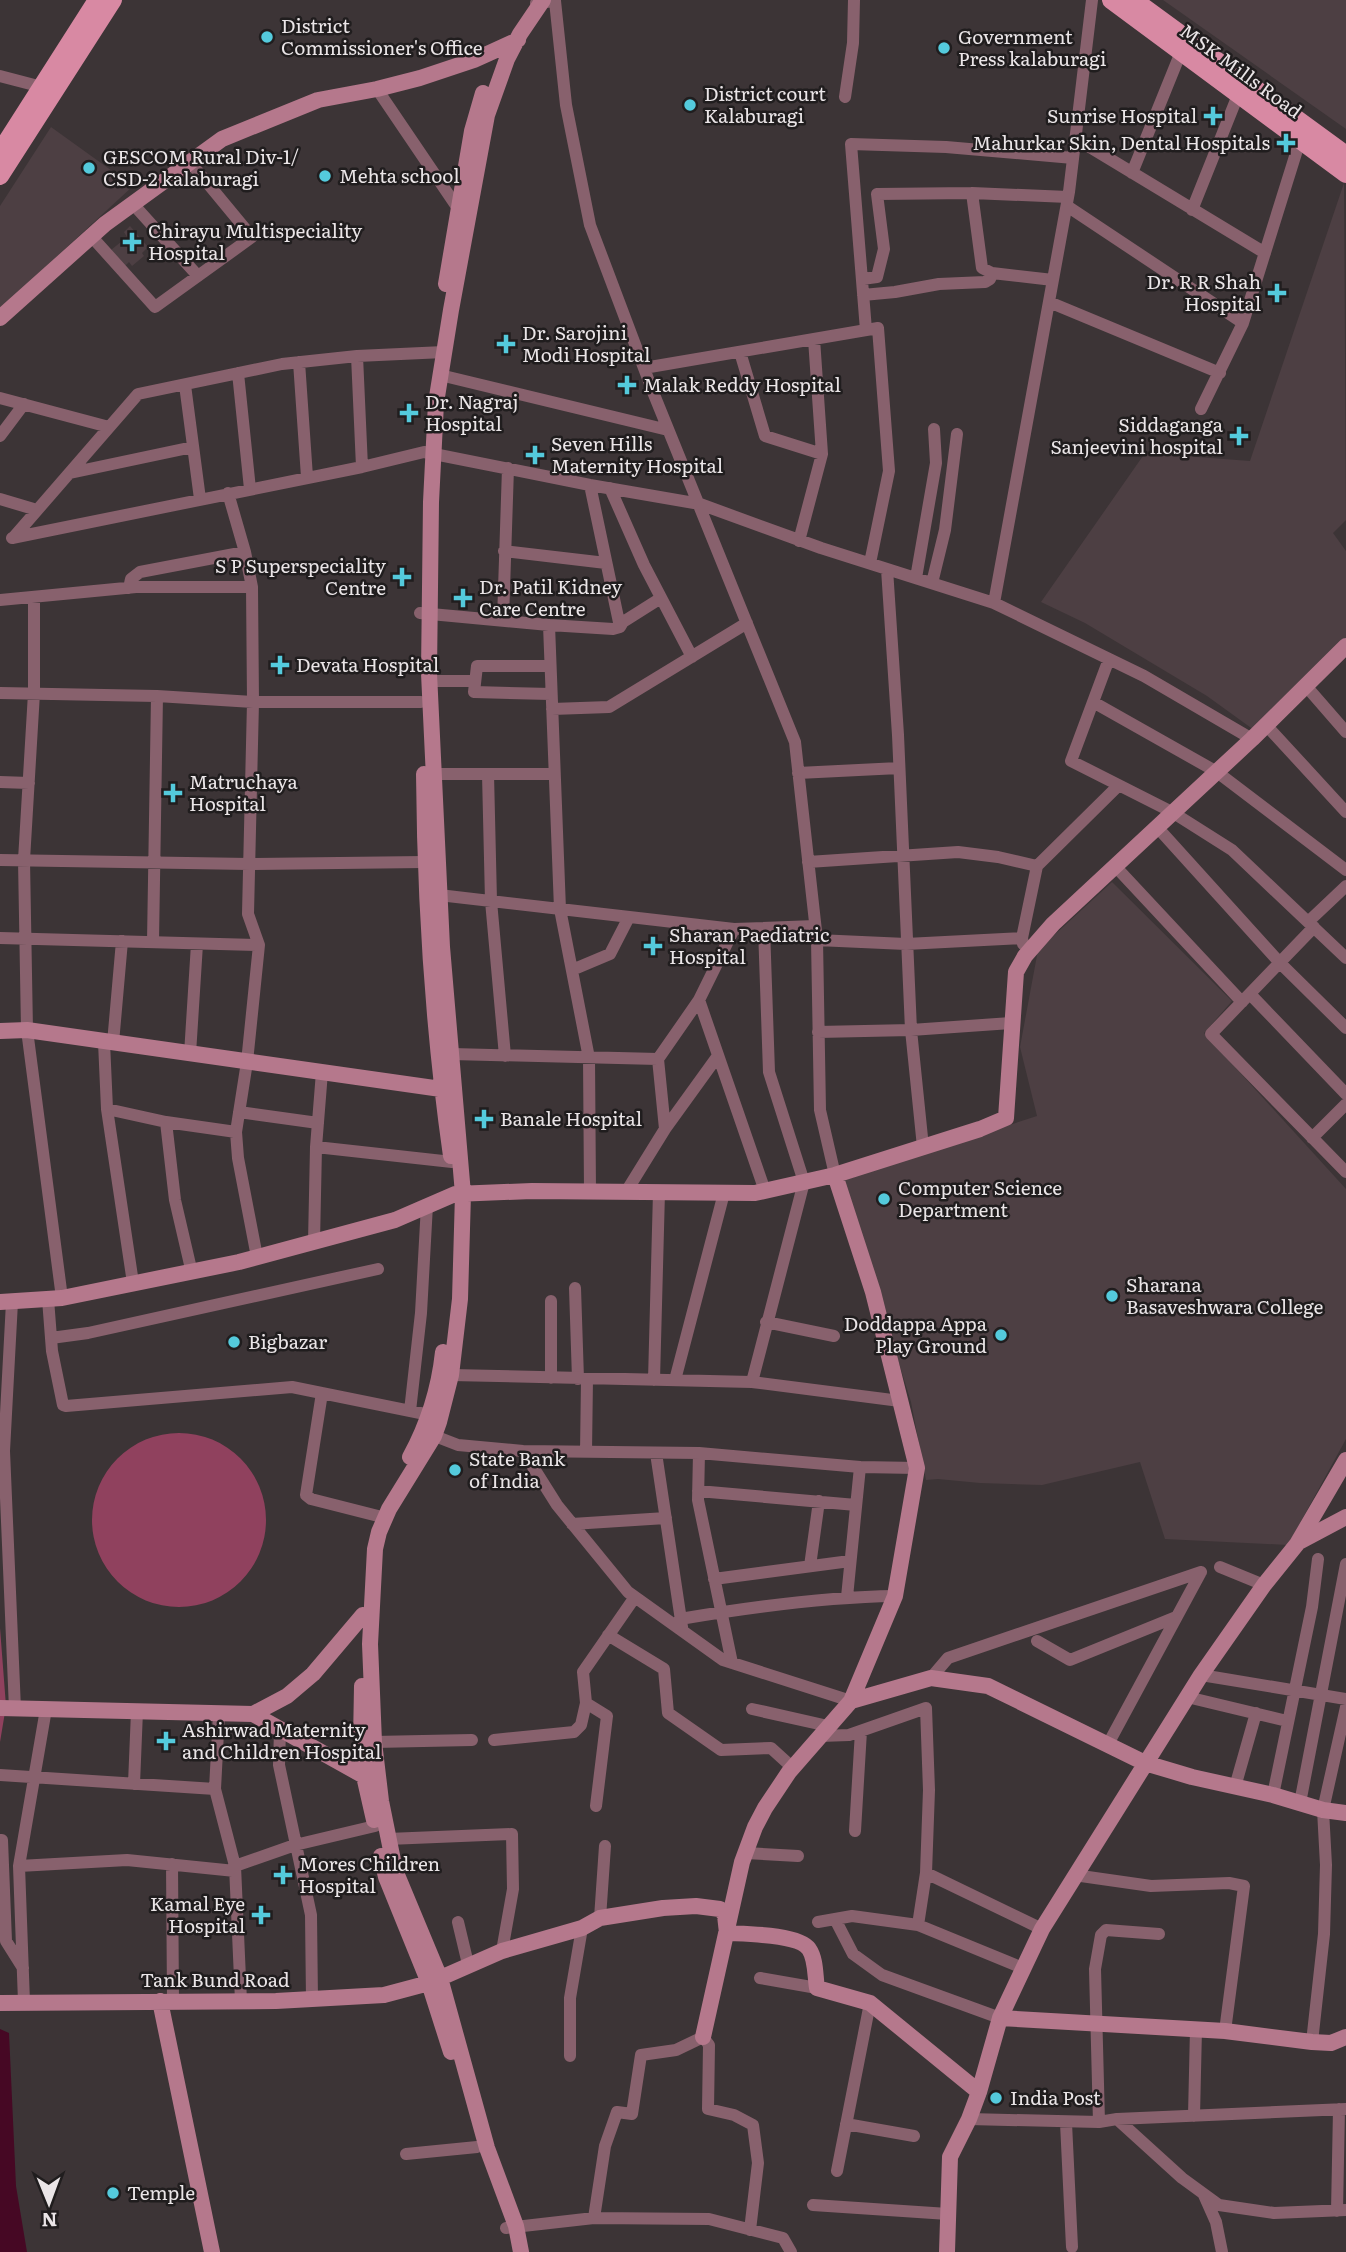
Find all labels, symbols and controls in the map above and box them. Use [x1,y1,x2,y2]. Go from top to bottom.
place label: District Commissioner's Office [281,11,483,61]
street label: MSK Mills Road [1175,16,1309,124]
place label: Government Press kalaburagi [958,22,1106,72]
marker: District Commissioner's Office [259,29,275,45]
marker: Government Press kalaburagi [936,40,952,56]
place label: District court Kalaburagi [704,79,826,129]
marker: District court Kalaburagi [682,97,698,113]
place label: Sunrise Hospital [1047,101,1197,129]
marker: Sunrise Hospital [1203,106,1223,126]
place label: Mahurkar Skin, Dental Hospitals [973,128,1270,156]
marker: Mahurkar Skin, Dental Hospitals [1276,133,1296,153]
place label: GESCOM Rural Div-1/ CSD-2 kalaburagi [103,142,299,192]
marker: GESCOM Rural Div-1/ CSD-2 kalaburagi [81,160,97,176]
place label: Mehta school [339,161,460,189]
marker: Mehta school [317,168,333,184]
place label: Chirayu Multispeciality Hospital [148,216,362,266]
marker: Chirayu Multispeciality Hospital [122,232,142,252]
place label: Dr. R R Shah Hospital [1146,267,1261,317]
marker: Dr. R R Shah Hospital [1267,283,1287,303]
place label: Dr. Sarojini Modi Hospital [522,318,650,368]
marker: Dr. Sarojini Modi Hospital [496,334,516,354]
place label: Malak Reddy Hospital [643,370,841,398]
marker: Malak Reddy Hospital [617,375,637,395]
place label: Dr. Nagraj Hospital [425,387,518,437]
marker: Dr. Nagraj Hospital [399,403,419,423]
place label: Siddaganga Sanjeevini hospital [1050,410,1224,460]
marker: Siddaganga Sanjeevini hospital [1229,426,1249,446]
place label: Seven Hills Maternity Hospital [551,429,723,479]
marker: Seven Hills Maternity Hospital [525,445,545,465]
place label: S P Superspeciality Centre [215,551,386,601]
marker: S P Superspeciality Centre [392,567,412,587]
place label: Dr. Patil Kidney Care Centre [479,572,622,622]
marker: Dr. Patil Kidney Care Centre [453,588,473,608]
place label: Devata Hospital [296,650,439,678]
marker: Devata Hospital [270,655,290,675]
place label: Matruchaya Hospital [189,767,298,817]
marker: Matruchaya Hospital [163,783,183,803]
place label: Sharan Paediatric Hospital [669,920,830,970]
marker: Sharan Paediatric Hospital [643,936,663,956]
place label: Banale Hospital [500,1104,642,1132]
marker: Banale Hospital [474,1109,494,1129]
place label: Computer Science Department [898,1173,1062,1223]
marker: Computer Science Department [876,1191,892,1207]
place label: Sharana Basaveshwara College [1126,1270,1323,1320]
marker: Sharana Basaveshwara College [1104,1288,1120,1304]
place label: Doddappa Appa Play Ground [844,1309,988,1359]
place label: Bigbazar [248,1327,327,1355]
marker: Doddappa Appa Play Ground [993,1327,1009,1343]
marker: Bigbazar [226,1334,242,1350]
place label: State Bank of India [469,1444,566,1494]
marker: State Bank of India [447,1462,463,1478]
place label: Ashirwad Maternity and Children Hospital [182,1715,381,1765]
marker: Ashirwad Maternity and Children Hospital [156,1731,176,1751]
place label: Mores Children Hospital [299,1849,440,1899]
marker: Mores Children Hospital [273,1865,293,1885]
place label: Kamal Eye Hospital [150,1889,245,1939]
marker: Kamal Eye Hospital [251,1905,271,1925]
street label: Tank Bund Road [140,1965,290,1993]
place label: India Post [1010,2083,1101,2111]
marker: India Post [988,2090,1004,2106]
north arrow [14,2168,84,2238]
place label: Temple [127,2178,195,2206]
marker: Temple [105,2185,121,2201]
text: N [41,2207,58,2235]

